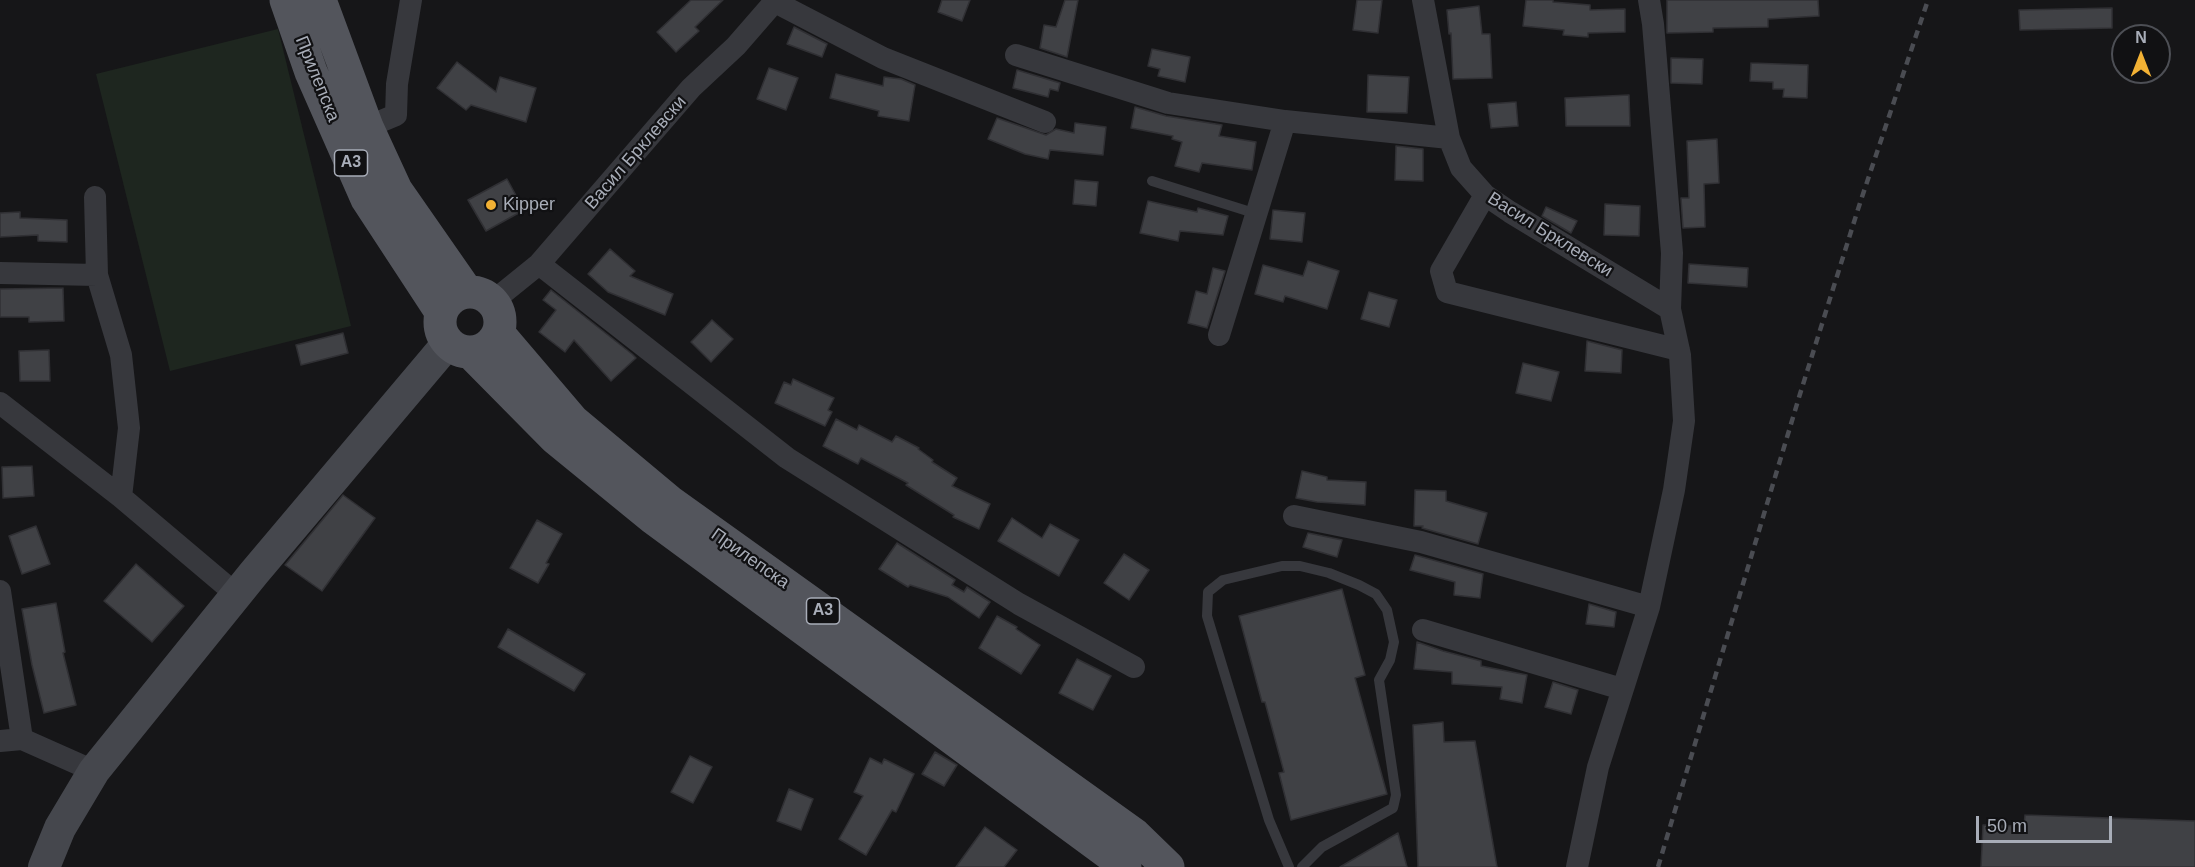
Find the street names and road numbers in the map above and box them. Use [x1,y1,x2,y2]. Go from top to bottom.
street label: Прилепска [290,33,344,125]
street label: Васил Брклевски [581,92,691,214]
road number: A3 [334,150,368,176]
street label: Васил Брклевски [1484,188,1616,282]
street label: Прилепска [707,524,793,594]
road number: A3 [806,598,840,624]

